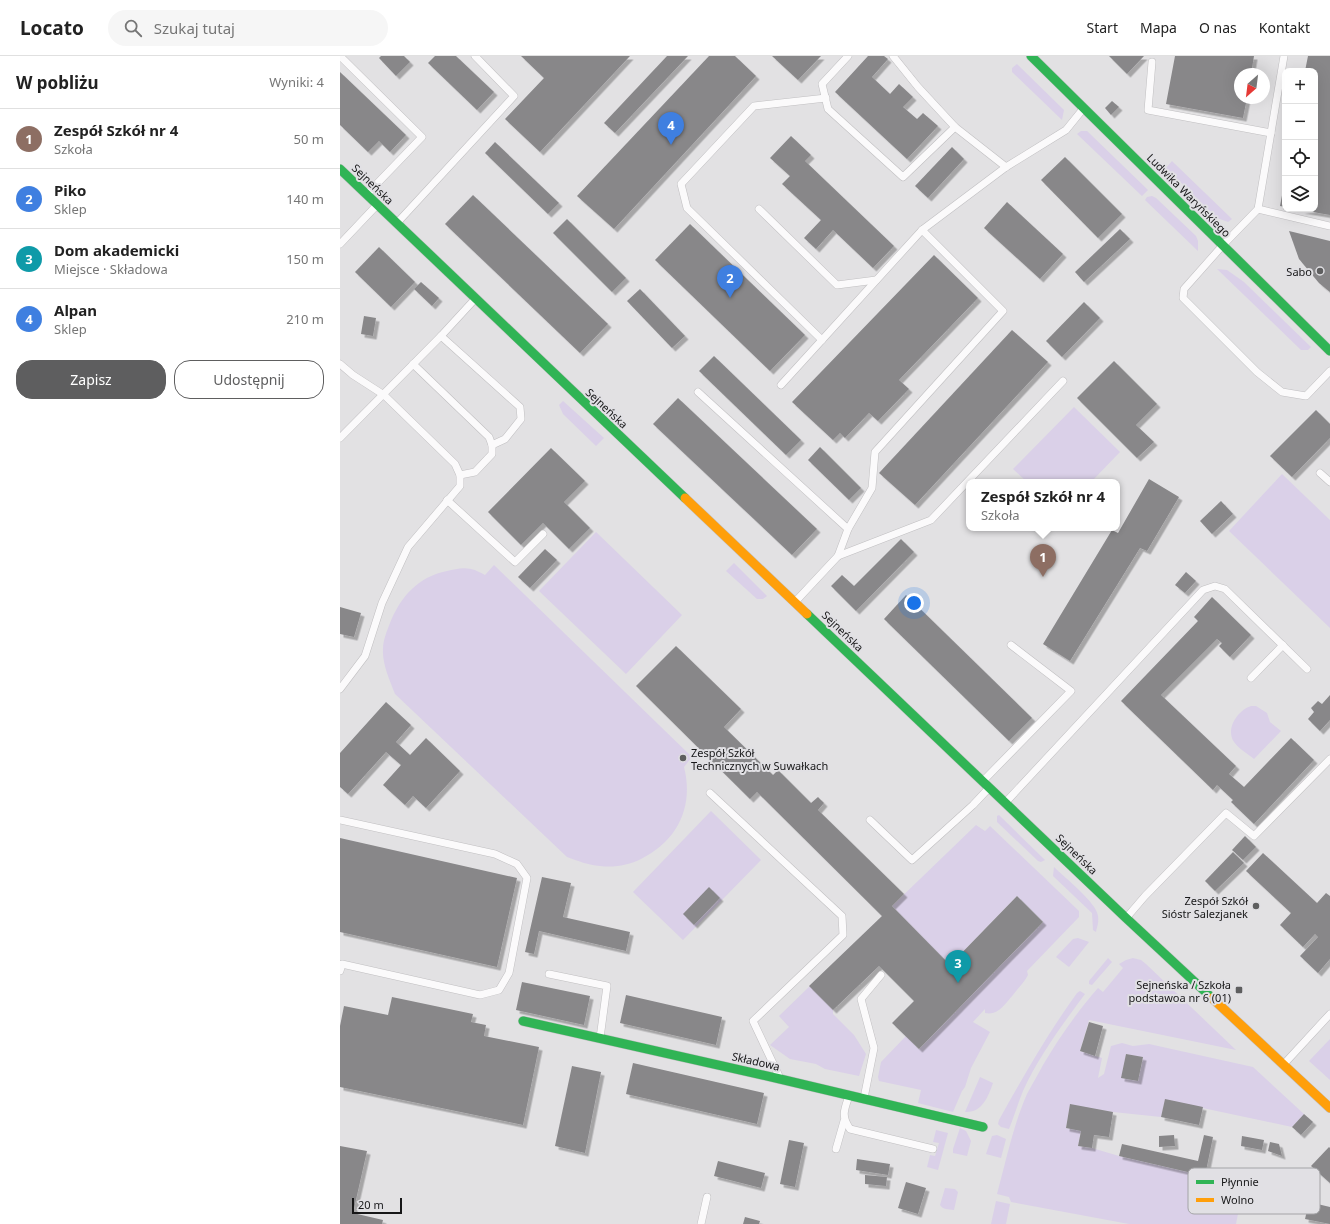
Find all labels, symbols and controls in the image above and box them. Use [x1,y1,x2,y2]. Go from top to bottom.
search box [108,10,388,46]
text: Locato [20,15,84,41]
icon: search [122,17,144,39]
text: Szukaj tutaj [154,18,235,38]
text: Start [1087,18,1118,37]
text: Mapa [1140,18,1177,37]
text: O nas [1199,18,1237,37]
text: Kontakt [1259,18,1310,37]
north arrow [1234,68,1270,104]
map controls [1282,68,1318,212]
button: + [1282,68,1318,104]
text: W pobliżu [16,71,99,94]
text: Wyniki: 4 [269,73,324,91]
button: − [1282,104,1318,140]
pin: 4 [658,112,684,145]
text: Zespół Szkół nr 4 [54,120,178,140]
text: 1 [25,130,33,148]
text: 50 m [294,130,324,148]
text: Szkoła [54,140,93,158]
button: locate [1282,140,1318,176]
street label: Ludwika Waryńskiego [1144,150,1234,240]
street label: Sejneńska [349,160,397,208]
button: layers [1282,176,1318,212]
text: Piko [54,180,86,200]
text: 2 [25,190,33,208]
text: 140 m [286,190,324,208]
text: Sklep [54,200,87,218]
text: Dom akademicki [54,240,179,260]
text: 3 [25,250,33,268]
text: 150 m [286,250,324,268]
text: Miejsce · Składowa [54,260,168,278]
place label: Sabo [1286,264,1312,279]
pin: 2 [717,265,743,298]
marker: Sabo [1315,266,1325,276]
text: Alpan [54,300,97,320]
text: 4 [25,310,33,328]
text: 210 m [286,310,324,328]
text: Sklep [54,320,87,338]
button: Zapisz [16,360,166,399]
button: Udostępnij [174,360,324,399]
street label: Sejneńska [583,385,631,431]
popup [966,479,1120,531]
text: Zespół Szkół nr 4 [981,486,1105,506]
text: Szkoła [981,506,1020,524]
pin: 1 [1030,544,1056,577]
your location [904,593,924,613]
street label: Sejneńska [819,607,867,655]
place label: Zespół Szkół Technicznych w Suwałkach [691,745,828,773]
marker: Zespół Szkół Technicznych w Suwałkach [678,753,688,763]
street label: Sejneńska [1053,830,1101,878]
place label: Zespół Szkół Sióstr Salezjanek [1162,893,1248,921]
marker: Zespół Szkół Sióstr Salezjanek [1251,901,1261,911]
pin: 3 [945,950,971,983]
place label: Sejneńska / Szkoła podstawoa nr 6 (01) [1129,977,1231,1005]
marker: Sejneńska / Szkoła podstawoa nr 6 (01) [1234,985,1244,995]
street label: Składowa [730,1048,782,1074]
legend [1188,1168,1320,1214]
text: Płynnie [1221,1174,1259,1189]
text: Wolno [1221,1192,1254,1207]
scale bar [352,1196,402,1215]
text: 20 m [358,1197,384,1212]

